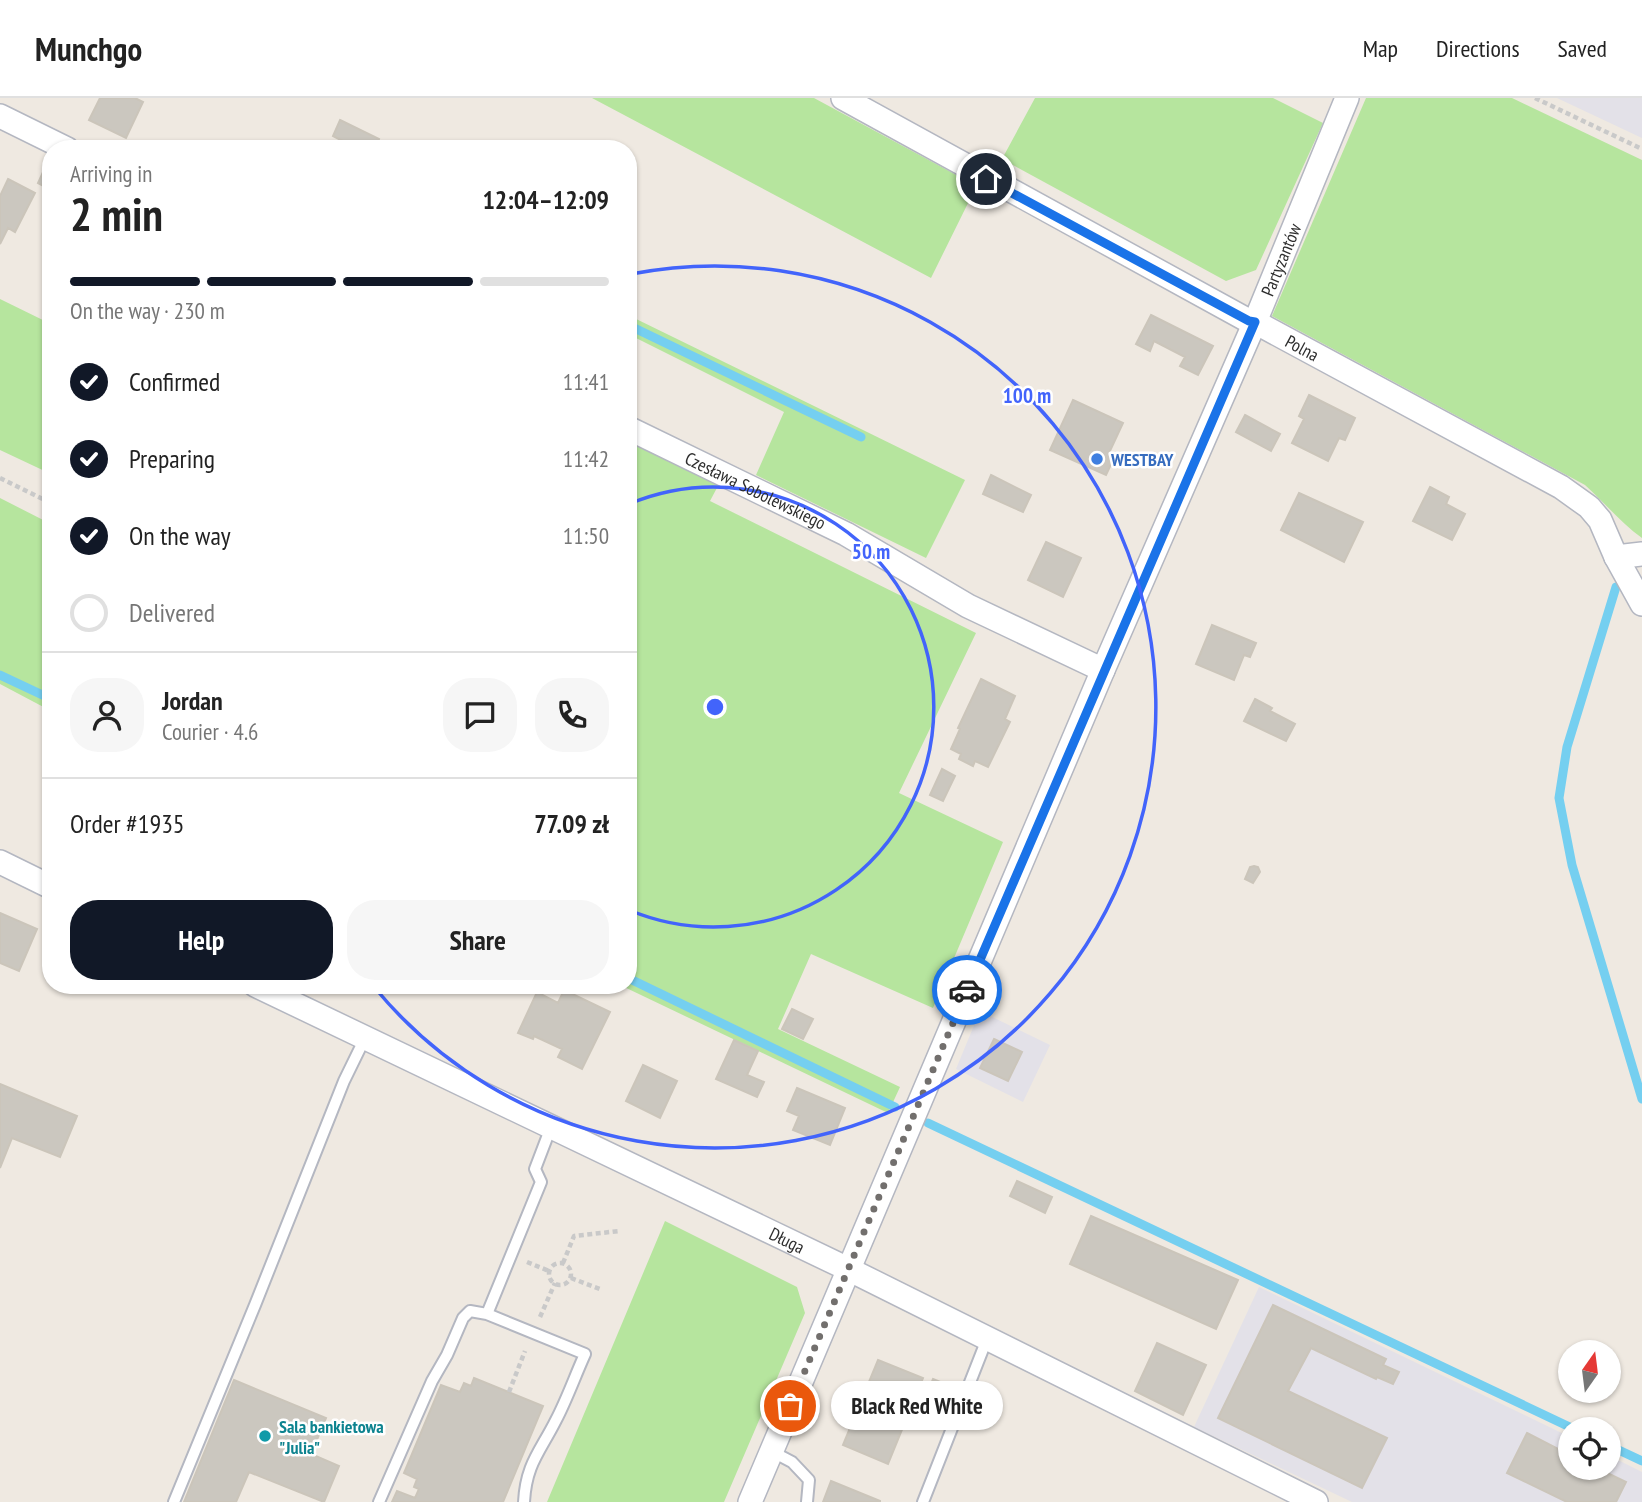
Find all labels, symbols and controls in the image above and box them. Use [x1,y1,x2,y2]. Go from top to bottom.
text: Munchgo [35,27,142,70]
text: Map [1363,33,1398,64]
text: Directions [1436,33,1520,64]
text: Saved [1558,33,1607,64]
pin [956,149,1016,209]
text: Arriving in [70,159,152,188]
icon: home [967,160,1005,198]
text: 12:04–12:09 [482,183,609,216]
text: 2 min [70,184,163,244]
street label: Partyzantów [1255,220,1306,299]
text: On the way · 230 m [70,296,225,325]
street label: Polna [1282,329,1323,366]
icon: check [70,363,108,401]
text: Confirmed [129,365,220,398]
text: 11:41 [563,367,609,396]
text: 100 m [1003,382,1051,409]
icon: check [70,440,108,478]
text: Preparing [129,442,215,475]
text: 11:42 [563,444,609,473]
street label: Czesława Sobolewskiego [681,446,830,534]
place label: WESTBAY [1110,448,1174,471]
marker: WESTBAY [1089,451,1105,467]
icon: check [70,517,108,555]
text: On the way [129,519,231,552]
text: 11:50 [563,521,609,550]
text: 50 m [852,538,890,565]
text: Delivered [129,596,215,629]
button: person [70,678,144,752]
button: chat [443,678,517,752]
button: phone [535,678,609,752]
text: Jordan [162,684,223,717]
centre of rings [703,695,727,719]
text: Courier · 4.6 [162,717,258,746]
text: Order #1935 [70,807,185,840]
text: 77.09 zł [534,807,609,840]
button: Help [70,900,333,980]
button: Share [347,900,609,980]
courier [932,955,1002,1025]
icon: car [948,971,986,1009]
street label: Długa [766,1222,809,1258]
north arrow [1558,1340,1620,1404]
map controls [1558,1340,1621,1480]
pin [760,1376,820,1436]
callout: Black Red White [832,1382,1004,1430]
icon: bag [771,1387,809,1425]
text: Black Red White [851,1391,983,1420]
place label: Sala bankietowa "Julia" [279,1415,384,1459]
button: locate [1558,1417,1621,1480]
marker: Sala bankietowa "Julia" [257,1428,273,1444]

